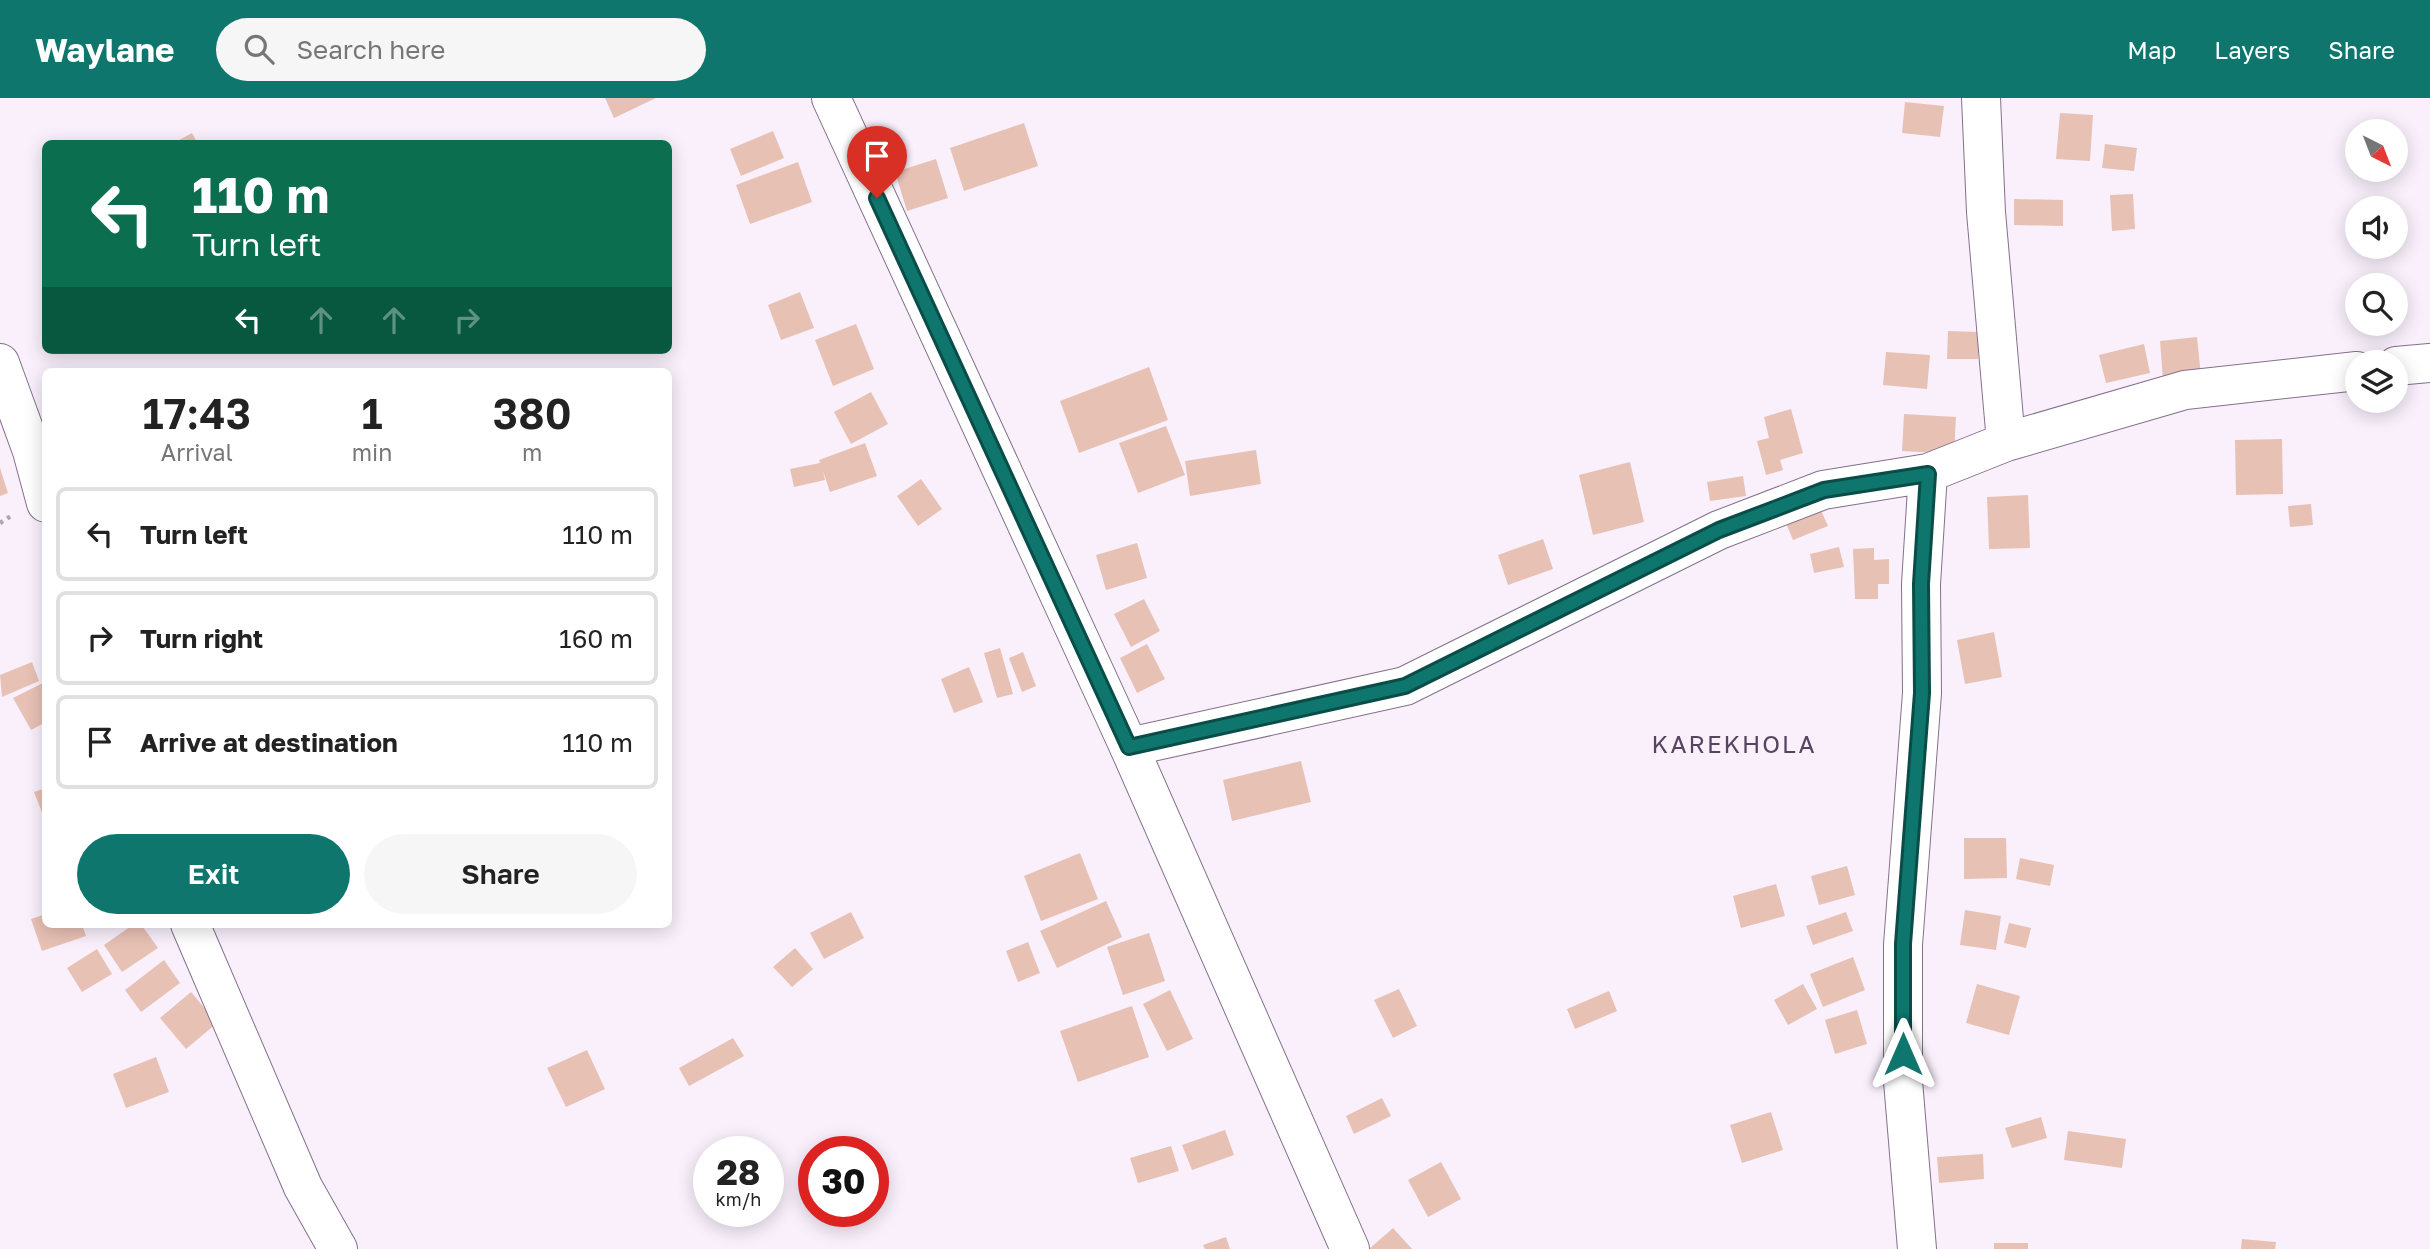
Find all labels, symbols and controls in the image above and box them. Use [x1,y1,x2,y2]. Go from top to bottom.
search box [216,18,706,81]
text: Waylane [35,30,174,69]
icon: search [240,30,278,68]
text: Search here [296,34,445,65]
text: Map [2127,35,2176,64]
text: Layers [2214,35,2290,64]
text: Share [2328,35,2395,64]
north arrow [2345,119,2408,182]
map controls [2345,119,2408,413]
pin [847,126,907,198]
icon: arrive [858,137,896,175]
text: 110 m [192,165,329,224]
icon: left [77,168,168,259]
button: sound [2345,196,2408,259]
text: Turn left [192,225,321,263]
button: search [2345,273,2408,336]
icon: left [229,301,267,339]
icon: ahead [302,301,340,339]
icon: ahead [375,301,413,339]
icon: right [448,301,486,339]
button: layers [2345,350,2408,413]
text: 17:43 [143,388,251,438]
text: 1 [361,388,383,438]
text: 380 [493,388,571,438]
text: Arrival [161,438,233,466]
text: min [352,438,392,466]
text: m [522,438,542,466]
icon: left [81,515,119,553]
text: Turn left [140,519,248,550]
text: 110 m [562,519,633,550]
icon: right [81,619,119,657]
text: Turn right [140,623,263,654]
text: 160 m [559,623,633,654]
icon: arrive [81,723,119,761]
text: Arrive at destination [140,727,398,758]
text: 110 m [562,727,633,758]
district label: KAREKHOLA [1651,729,1817,758]
button: Exit [77,834,350,914]
button: Share [364,834,637,914]
position arrow [1866,1017,1940,1091]
speed limit sign: 30 [798,1136,889,1227]
text: 28 [717,1151,760,1193]
text: km/h [716,1188,761,1210]

